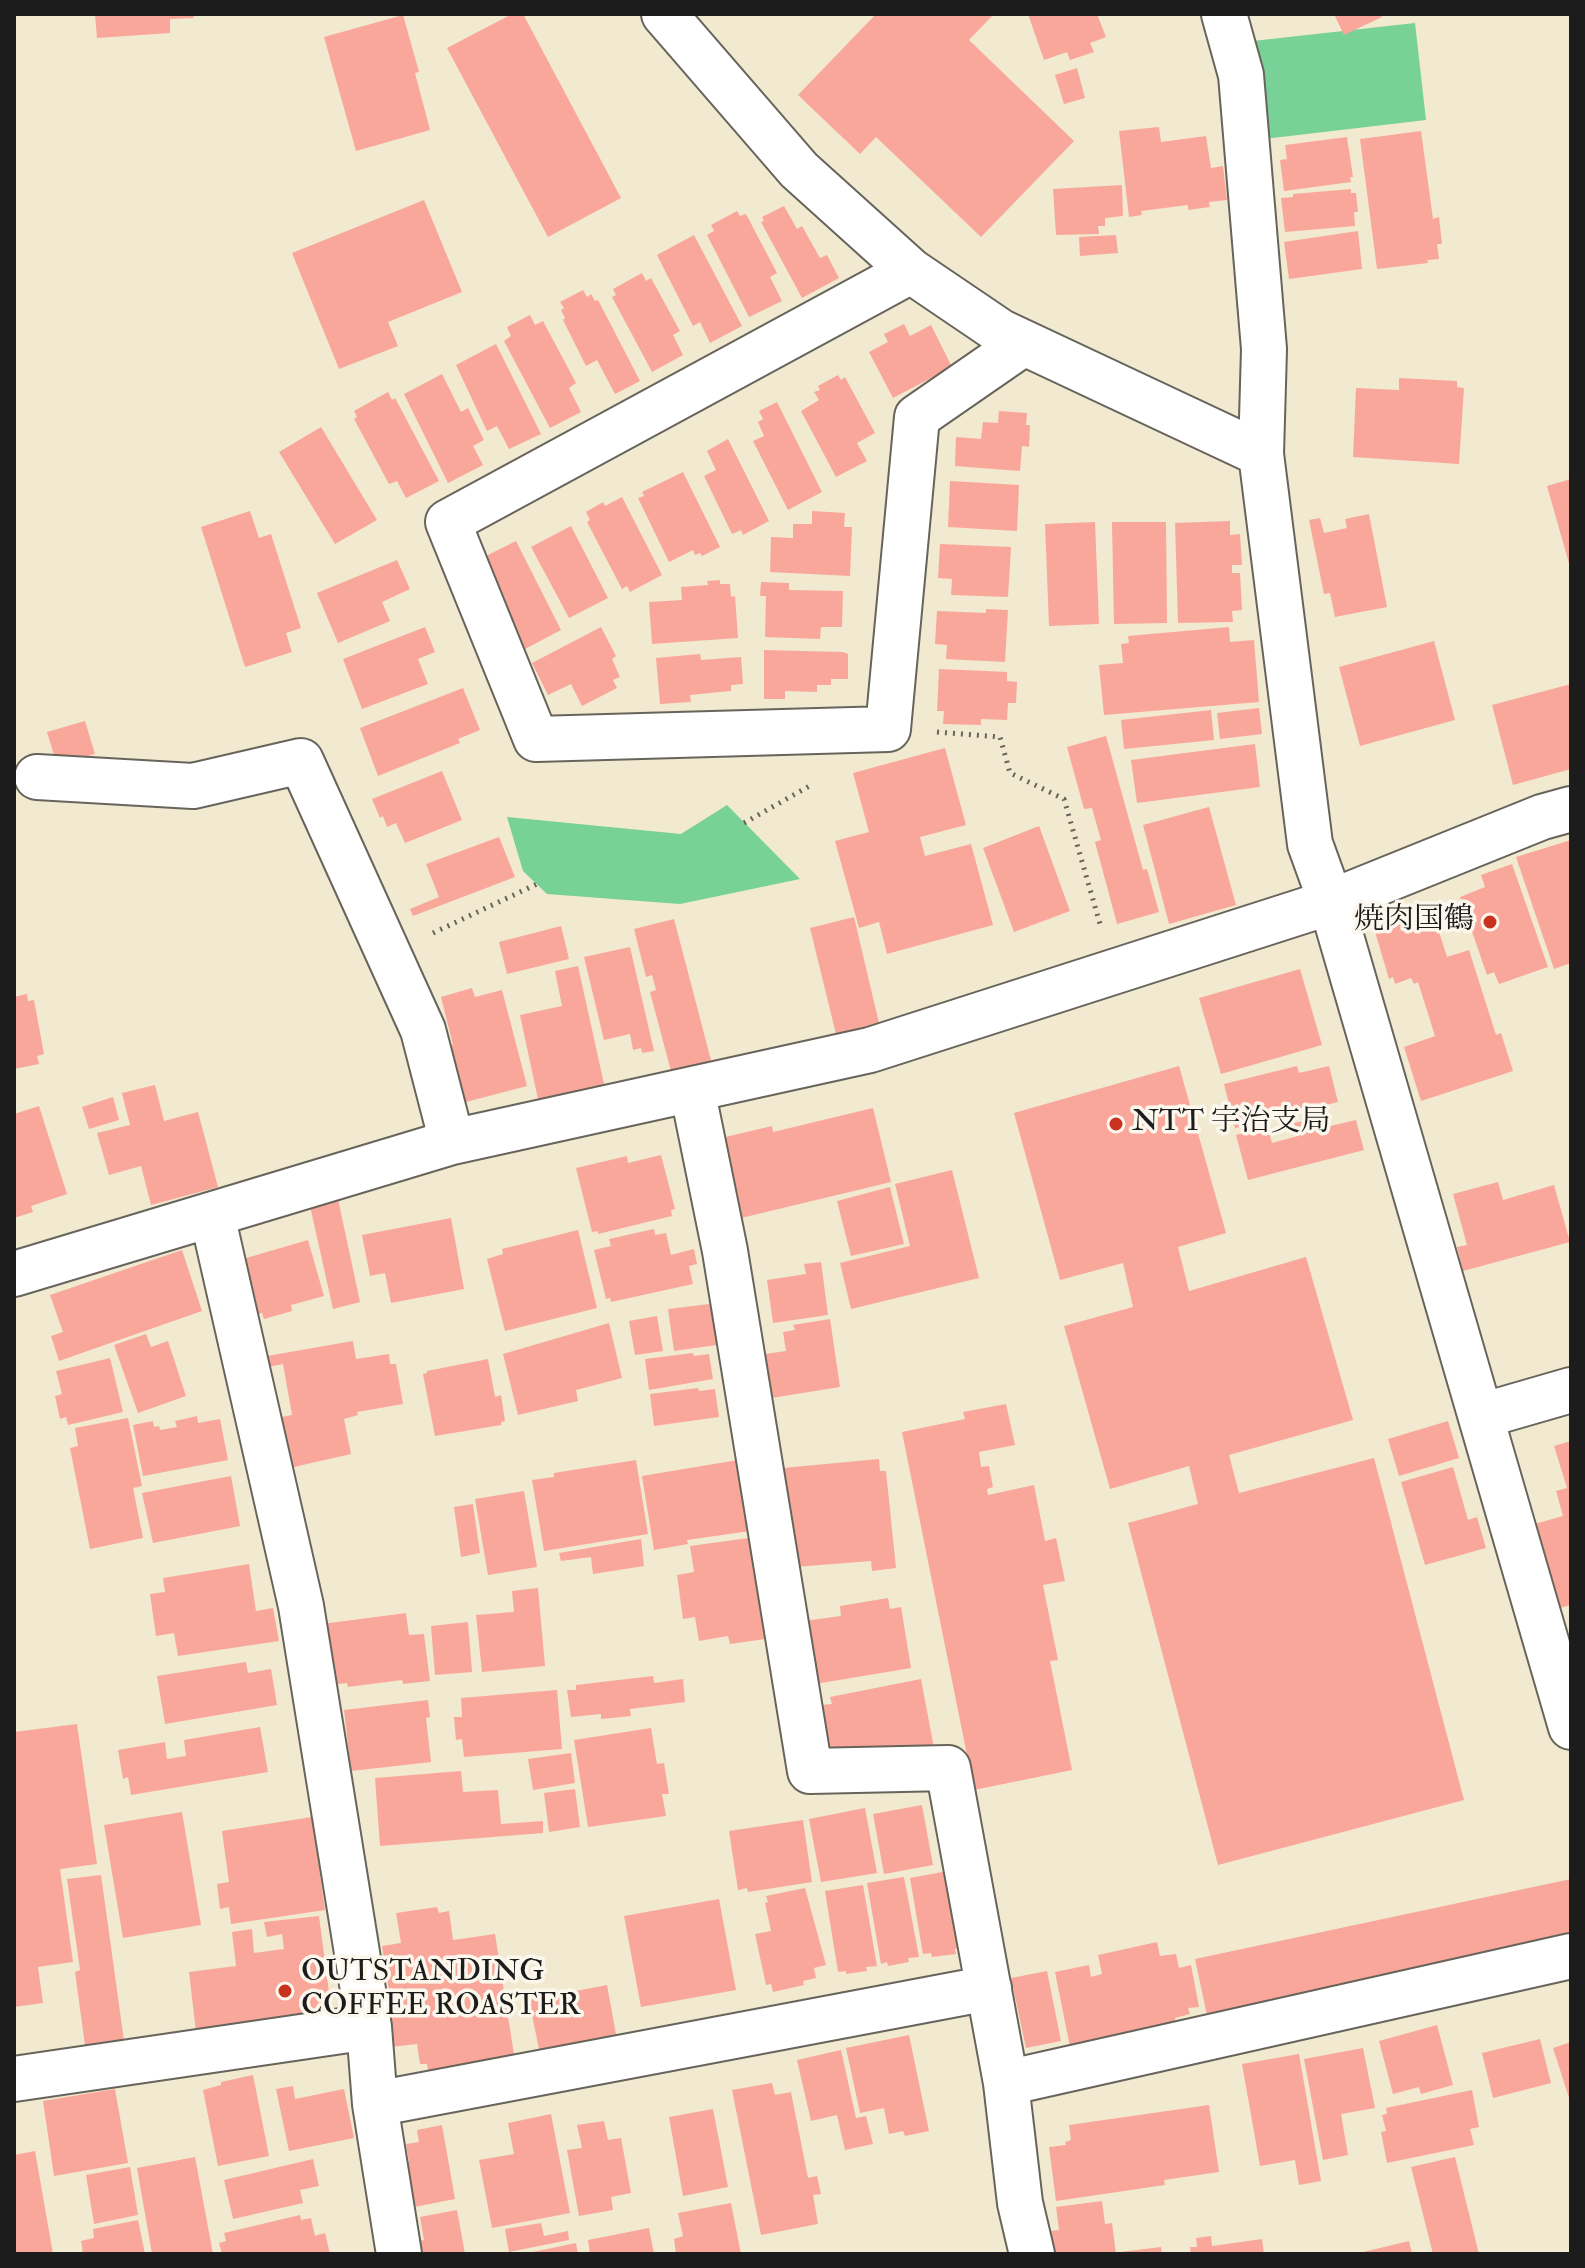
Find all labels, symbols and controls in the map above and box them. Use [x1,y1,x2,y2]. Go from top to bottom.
place label: 焼肉国鶴 [1354,904,1474,940]
marker: 焼肉国鶴 [1481,913,1499,931]
place label: NTT 宇治支局 [1132,1106,1330,1142]
marker: NTT 宇治支局 [1107,1115,1125,1133]
place label: OUTSTANDING COFFEE ROASTER [301,1956,580,2026]
marker: OUTSTANDING COFFEE ROASTER [276,1982,294,2000]

